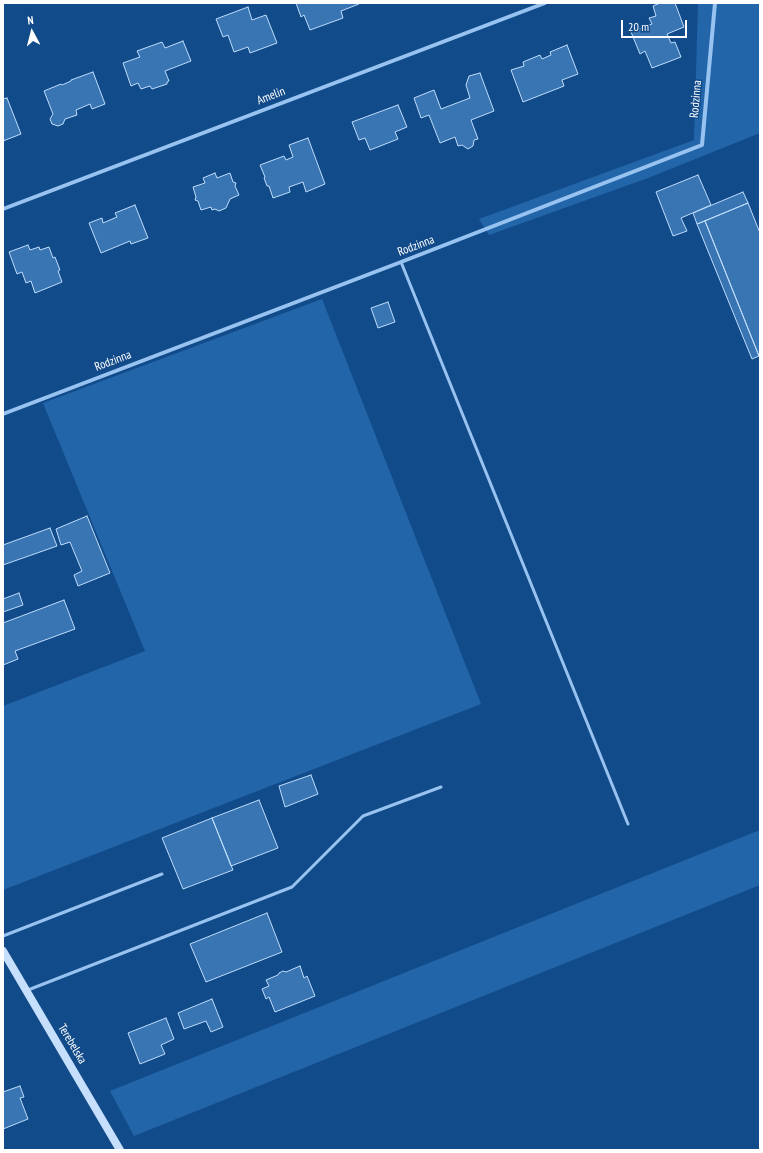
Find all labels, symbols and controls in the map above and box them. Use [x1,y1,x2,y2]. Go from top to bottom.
north arrow [12,12,52,52]
scale bar [623,12,689,38]
text: N [27,13,34,27]
text: 20 m [628,19,649,34]
street label: Rodzinna [687,79,705,119]
street label: Amelin [255,84,287,108]
street label: Rodzinna [396,232,436,260]
street label: Rodzinna [93,347,133,375]
street label: Terebelska [55,1022,89,1066]

